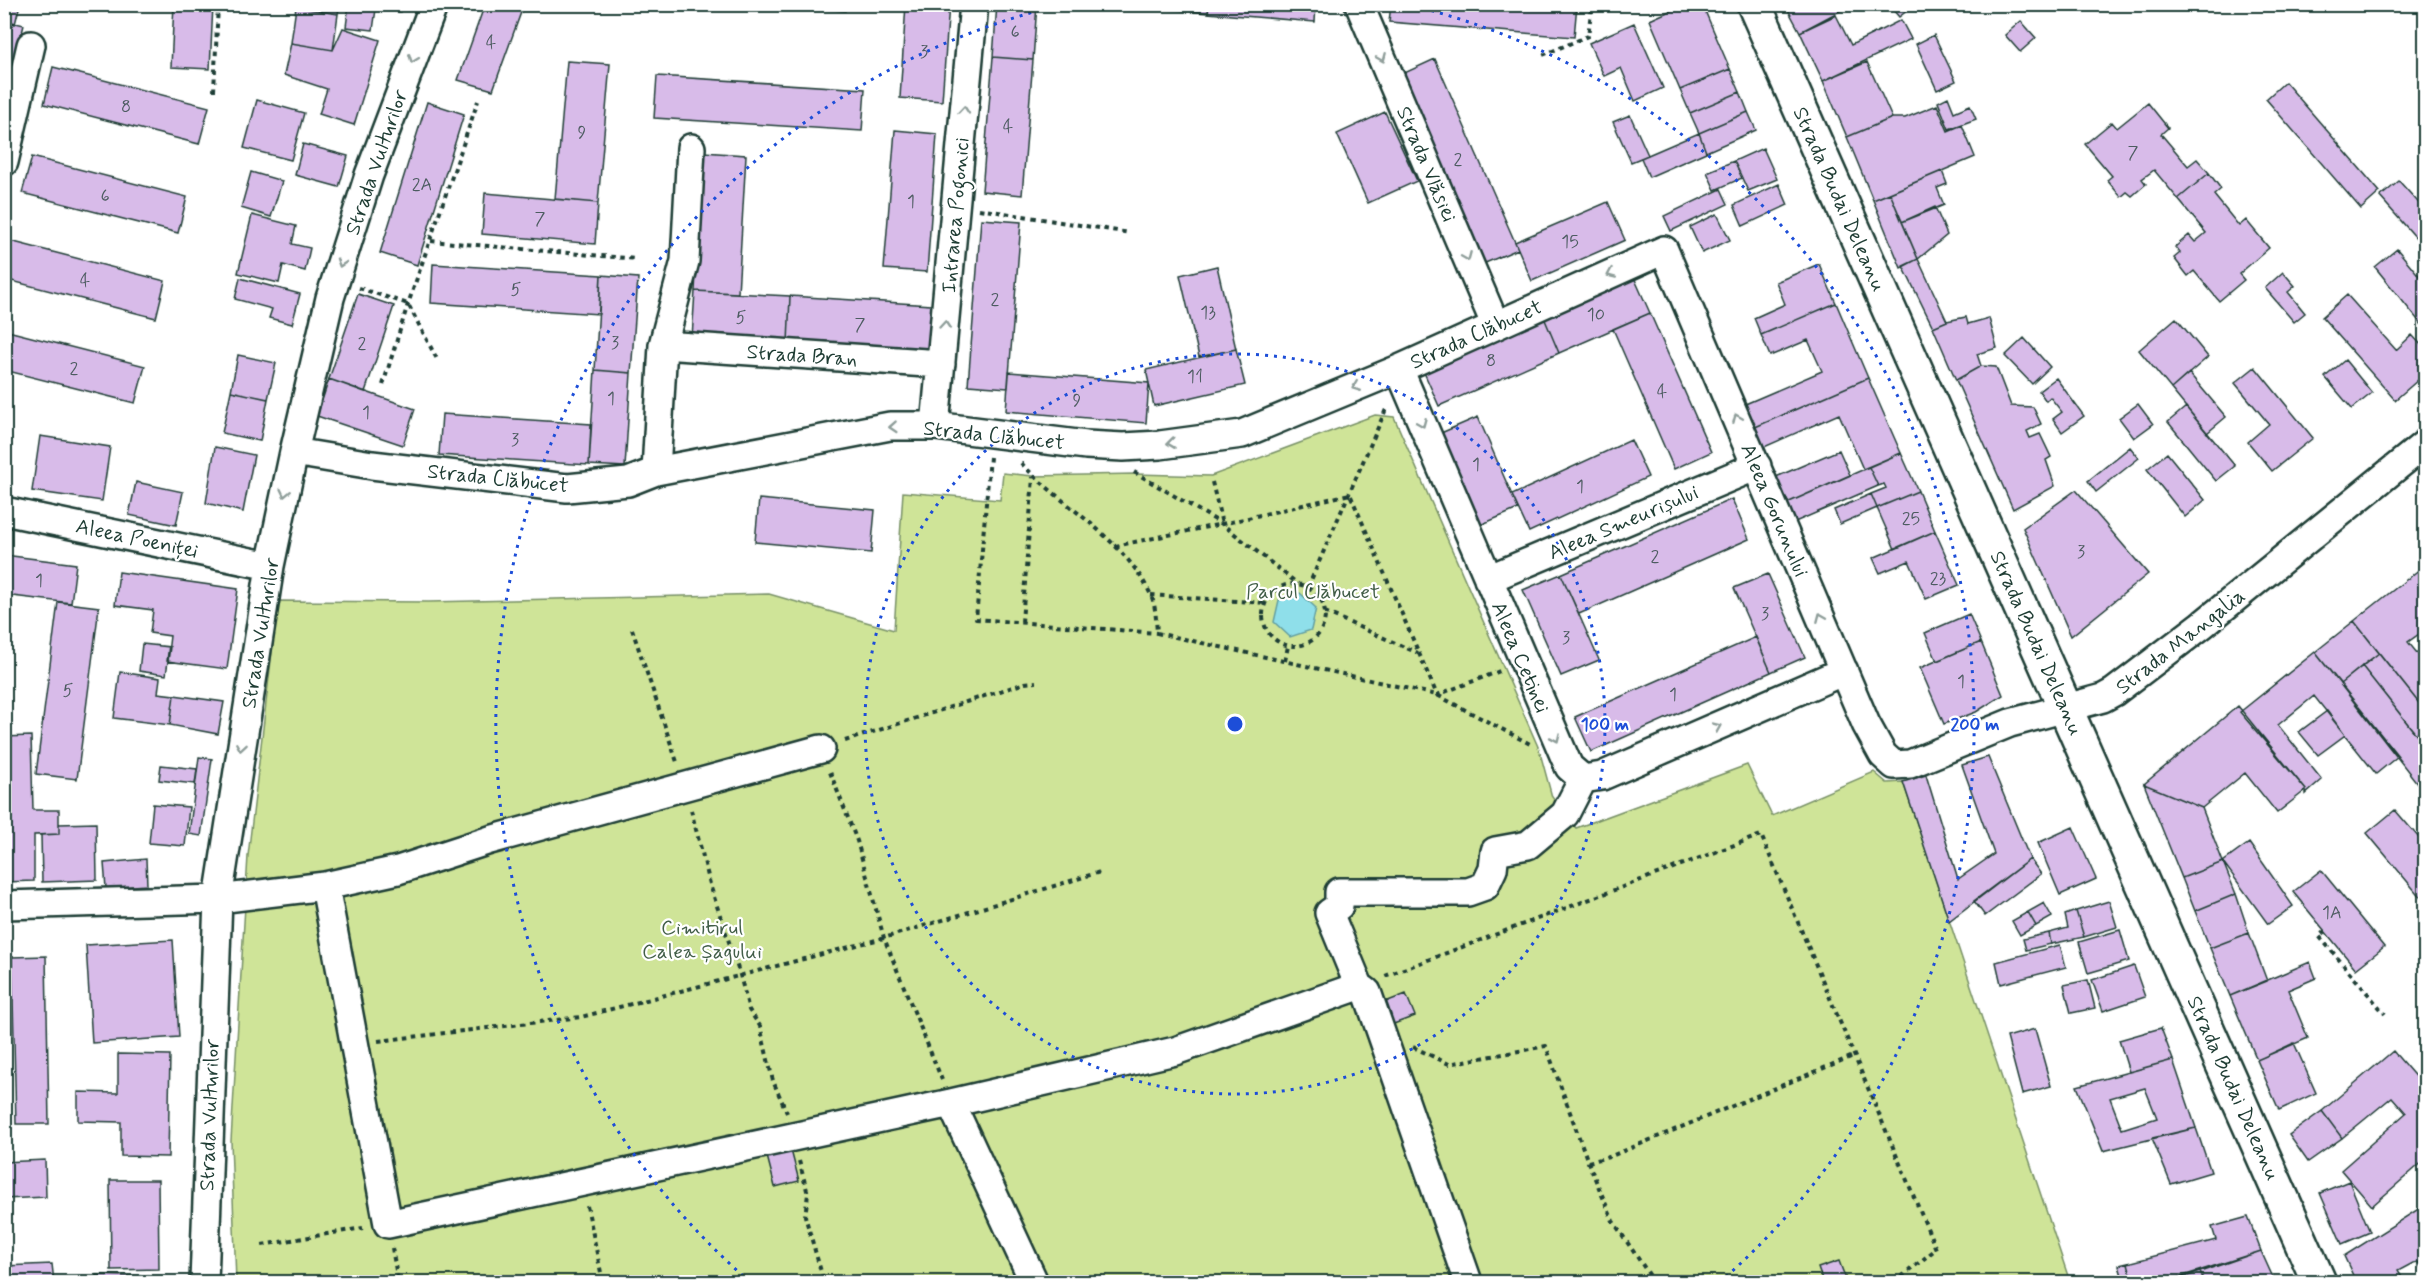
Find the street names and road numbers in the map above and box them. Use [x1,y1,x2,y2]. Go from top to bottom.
street label: Strada Vulturilor [339,86,415,239]
street label: Strada Vlăsiei [1389,102,1463,227]
street label: Strada Budai Deleanu [1786,103,1892,296]
street label: Intrarea Pogonici [935,136,979,294]
street label: Strada Clăbucet [1406,293,1547,377]
street label: Strada Bran [746,338,858,374]
street label: Strada Clăbucet [922,415,1066,457]
street label: Aleea Gorunului [1733,439,1815,582]
street label: Strada Clăbucet [426,458,570,500]
street label: Aleea Smeurișului [1544,479,1703,567]
street label: Aleea Poeniței [73,512,201,566]
street label: Strada Budai Deleanu [1983,547,2089,740]
street label: Strada Vulturilor [235,556,287,710]
street label: Strada Mangalia [2110,582,2251,701]
street label: Aleea Cetinei [1484,597,1556,717]
street label: Strada Budai Deleanu [2180,992,2286,1185]
street label: Strada Vulturilor [193,1038,227,1192]

